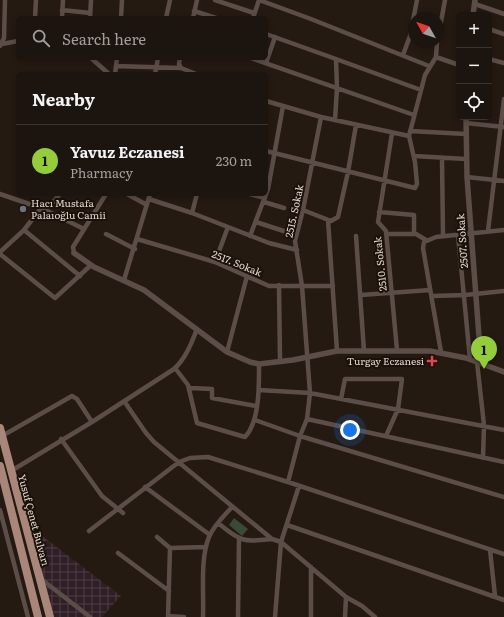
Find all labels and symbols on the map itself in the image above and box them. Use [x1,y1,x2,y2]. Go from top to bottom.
north arrow [408,12,444,48]
street label: 2515. Sokak [281,182,307,239]
place label: Hacı Mustafa Palaıoğlu Camii [31,195,106,222]
marker: Hacı Mustafa Palaıoğlu Camii [18,204,28,214]
street label: 2507. Sokak [452,212,471,269]
street label: 2510. Sokak [369,235,390,292]
street label: 2517. Sokak [210,246,265,280]
pin: 1 [471,336,497,369]
place label: Turgay Eczanesi [347,353,425,368]
marker: Turgay Eczanesi [427,356,437,366]
your location [340,420,360,440]
street label: Yusuf Çenet Bulvarı [15,472,54,568]

